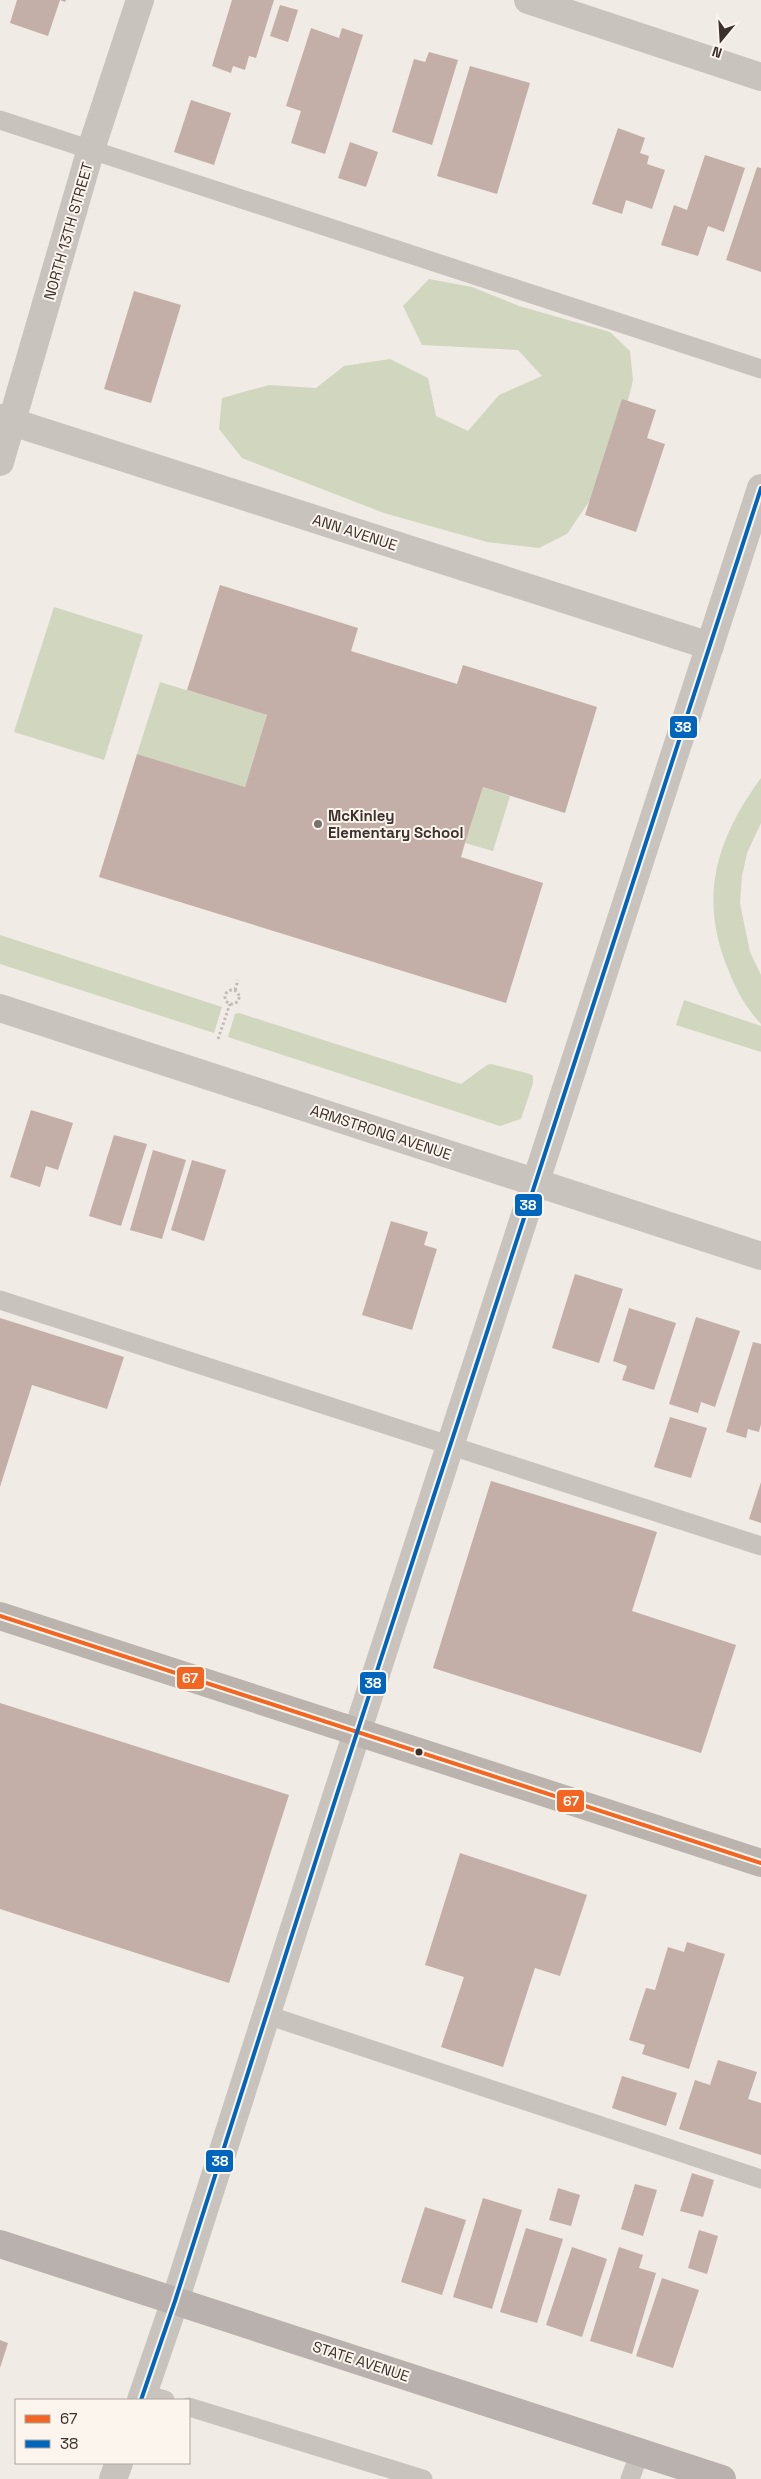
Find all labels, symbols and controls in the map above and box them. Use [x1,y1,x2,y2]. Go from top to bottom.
north arrow [696,15,746,65]
text: N [710,42,724,62]
street label: NORTH 13TH STREET [39,160,97,302]
street label: ANN AVENUE [310,509,400,555]
line badge: 38 [669,715,698,739]
text: 38 [675,718,692,736]
place label: McKinley Elementary School [328,806,463,842]
marker: McKinley Elementary School [312,818,324,830]
street label: ARMSTRONG AVENUE [308,1100,454,1164]
line badge: 38 [514,1193,543,1217]
text: 38 [520,1196,537,1214]
line badge: 67 [176,1666,205,1690]
text: 67 [182,1669,198,1687]
line badge: 38 [359,1671,387,1695]
text: 38 [365,1674,382,1692]
unlabelled marker [414,1747,424,1757]
line badge: 67 [556,1789,585,1813]
text: 67 [563,1792,579,1810]
line badge: 38 [205,2149,234,2173]
text: 38 [212,2152,229,2170]
street label: STATE AVENUE [310,2336,412,2386]
legend [15,2399,190,2464]
text: 67 [60,2409,77,2428]
text: 38 [60,2434,78,2453]

